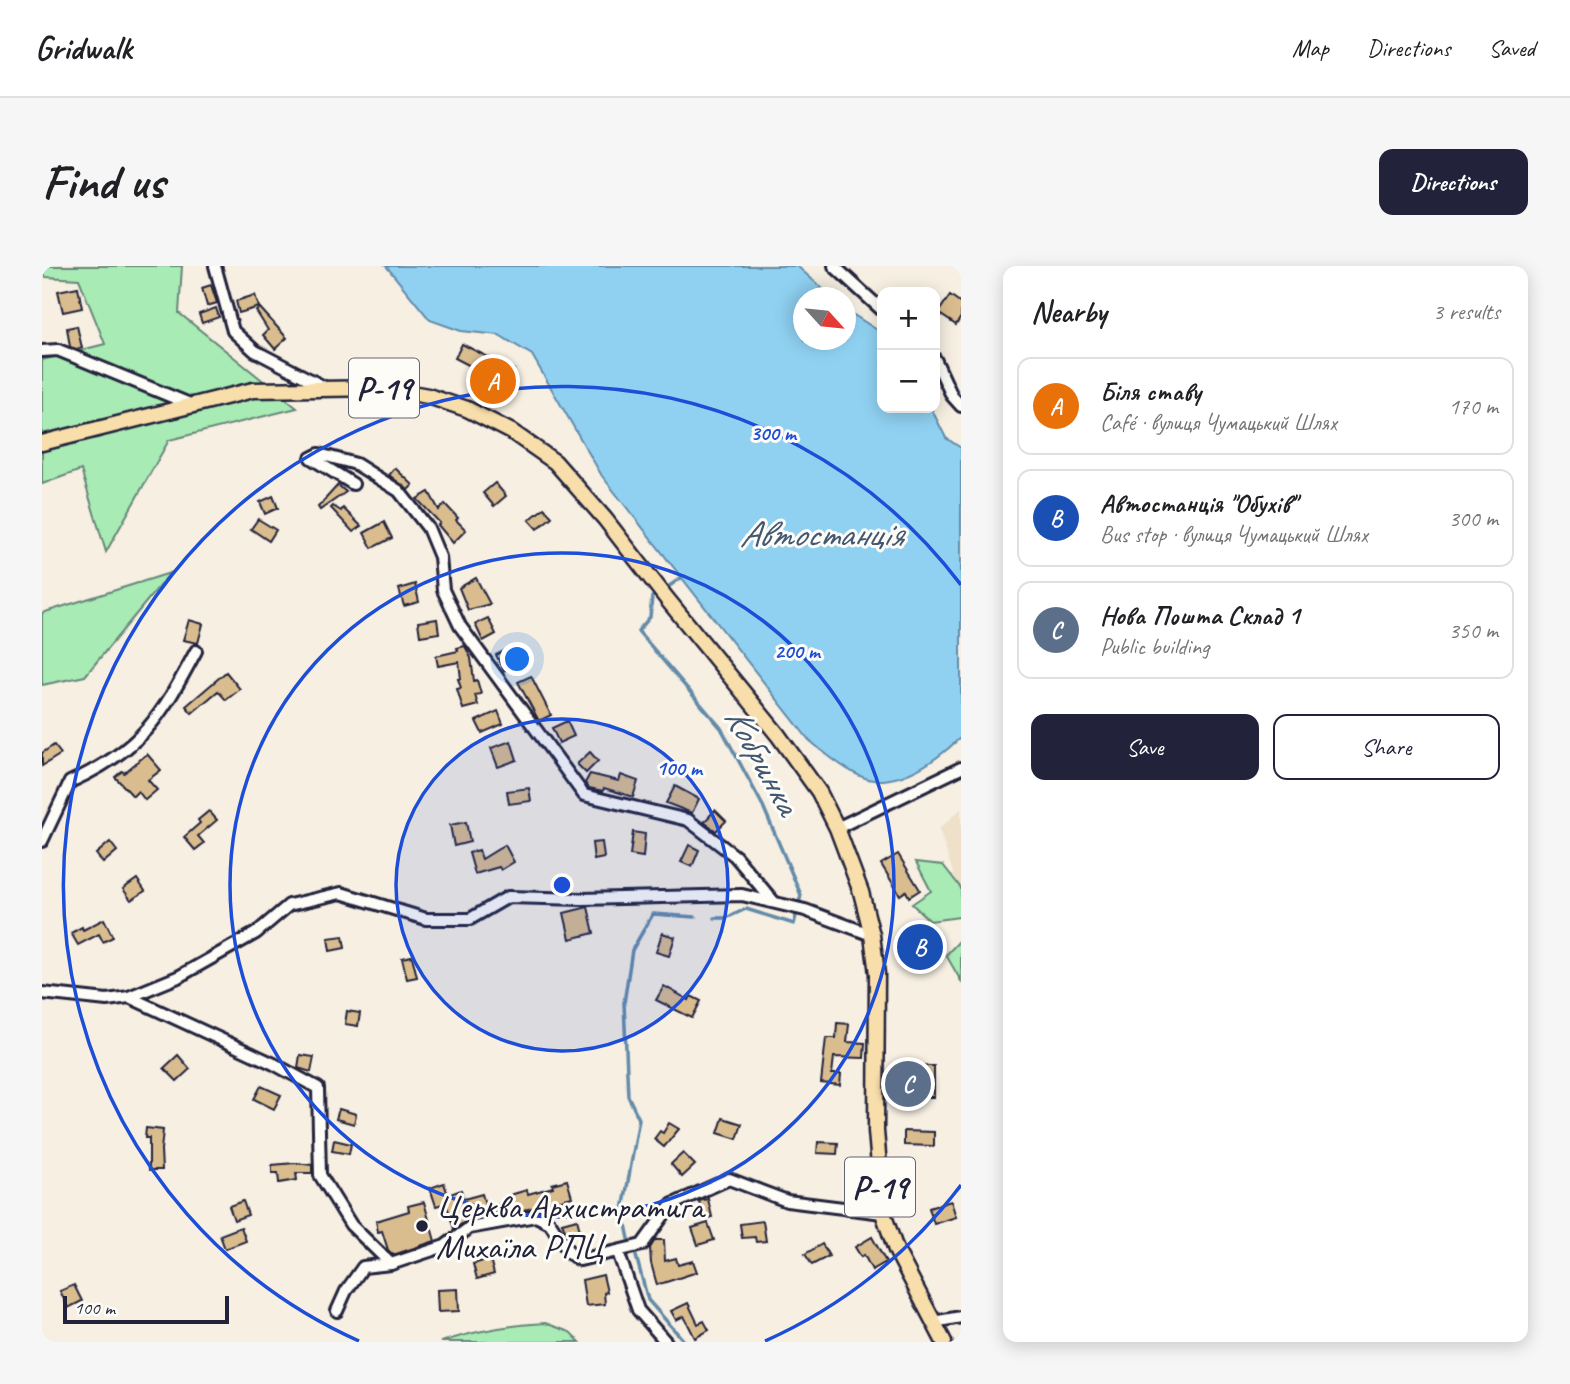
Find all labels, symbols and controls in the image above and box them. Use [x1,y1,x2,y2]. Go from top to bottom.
text: Gridwalk [35,27,132,69]
text: Map [1292,33,1329,63]
text: Directions [1367,33,1450,63]
text: Saved [1488,33,1535,63]
button: Directions [1379,149,1528,215]
text: Find us [42,151,164,213]
north arrow [793,287,856,350]
map controls [877,287,940,413]
button: + [877,287,940,350]
text: Nearby [1031,293,1107,331]
text: 3 results [1433,297,1500,326]
button: − [877,350,940,413]
pin: A [470,355,516,407]
road number: Р-19 [349,358,419,418]
text: Біля ставу [1100,375,1201,408]
text: A [1050,392,1062,421]
text: 170 m [1449,392,1498,421]
text: Café · вулиця Чумацький Шлях [1100,408,1337,437]
text: 300 m [750,420,798,446]
text: Автостанція "Обухів" [1100,487,1296,520]
text: B [1050,504,1062,533]
text: 300 m [1449,504,1498,533]
water label: Автостанція [740,510,907,557]
text: Bus stop · вулиця Чумацький Шлях [1100,520,1368,549]
text: Нова Пошта Склад 1 [1100,599,1300,632]
text: C [1051,616,1061,645]
text: 350 m [1449,616,1498,645]
text: Public building [1100,632,1209,661]
text: 200 m [774,638,822,664]
your location [500,642,534,676]
water label: Кобринка [714,698,813,825]
button: Save [1031,714,1259,780]
button: Share [1273,714,1500,780]
text: 100 m [656,755,704,781]
centre of rings [550,873,574,897]
pin: B [897,921,943,973]
pin: C [885,1058,931,1110]
road number: Р-19 [845,1158,915,1217]
place label: Церква Архистратига Михаїла РПЦ [436,1184,706,1269]
marker: Церква Архистратига Михаїла РПЦ [414,1218,430,1234]
scale bar [63,1293,229,1325]
text: 100 m [74,1296,115,1320]

